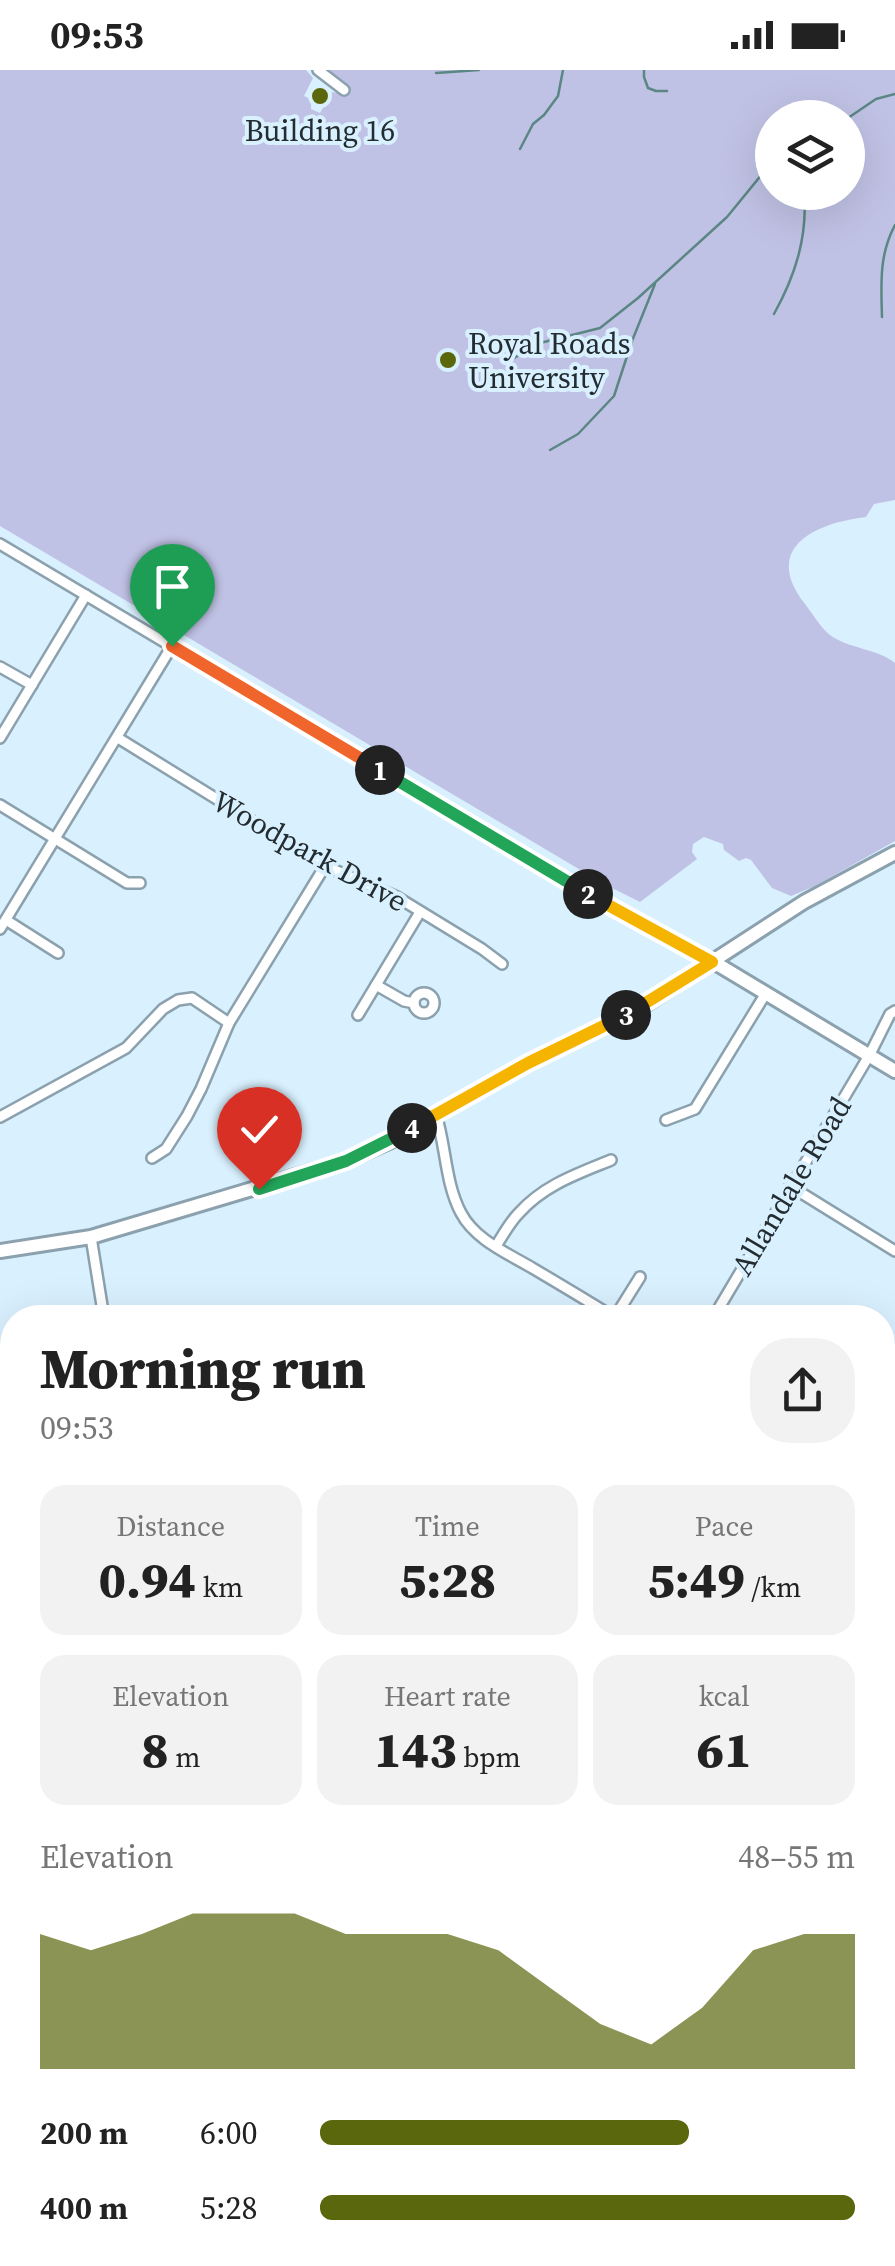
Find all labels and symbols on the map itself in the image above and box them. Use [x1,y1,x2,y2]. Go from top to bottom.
marker: Building 16 [309,85,331,107]
place label: Building 16 [245,110,395,151]
place label: Royal Roads University [468,323,630,398]
marker: Royal Roads University [437,349,459,371]
pin [130,544,215,647]
pin: 1 [355,745,405,795]
street label: Woodpark Drive [205,781,415,921]
pin: 2 [563,869,613,919]
pin: 3 [601,990,651,1040]
pin [217,1087,302,1190]
street label: Allandale Road [721,1089,861,1283]
pin: 4 [387,1103,437,1153]

